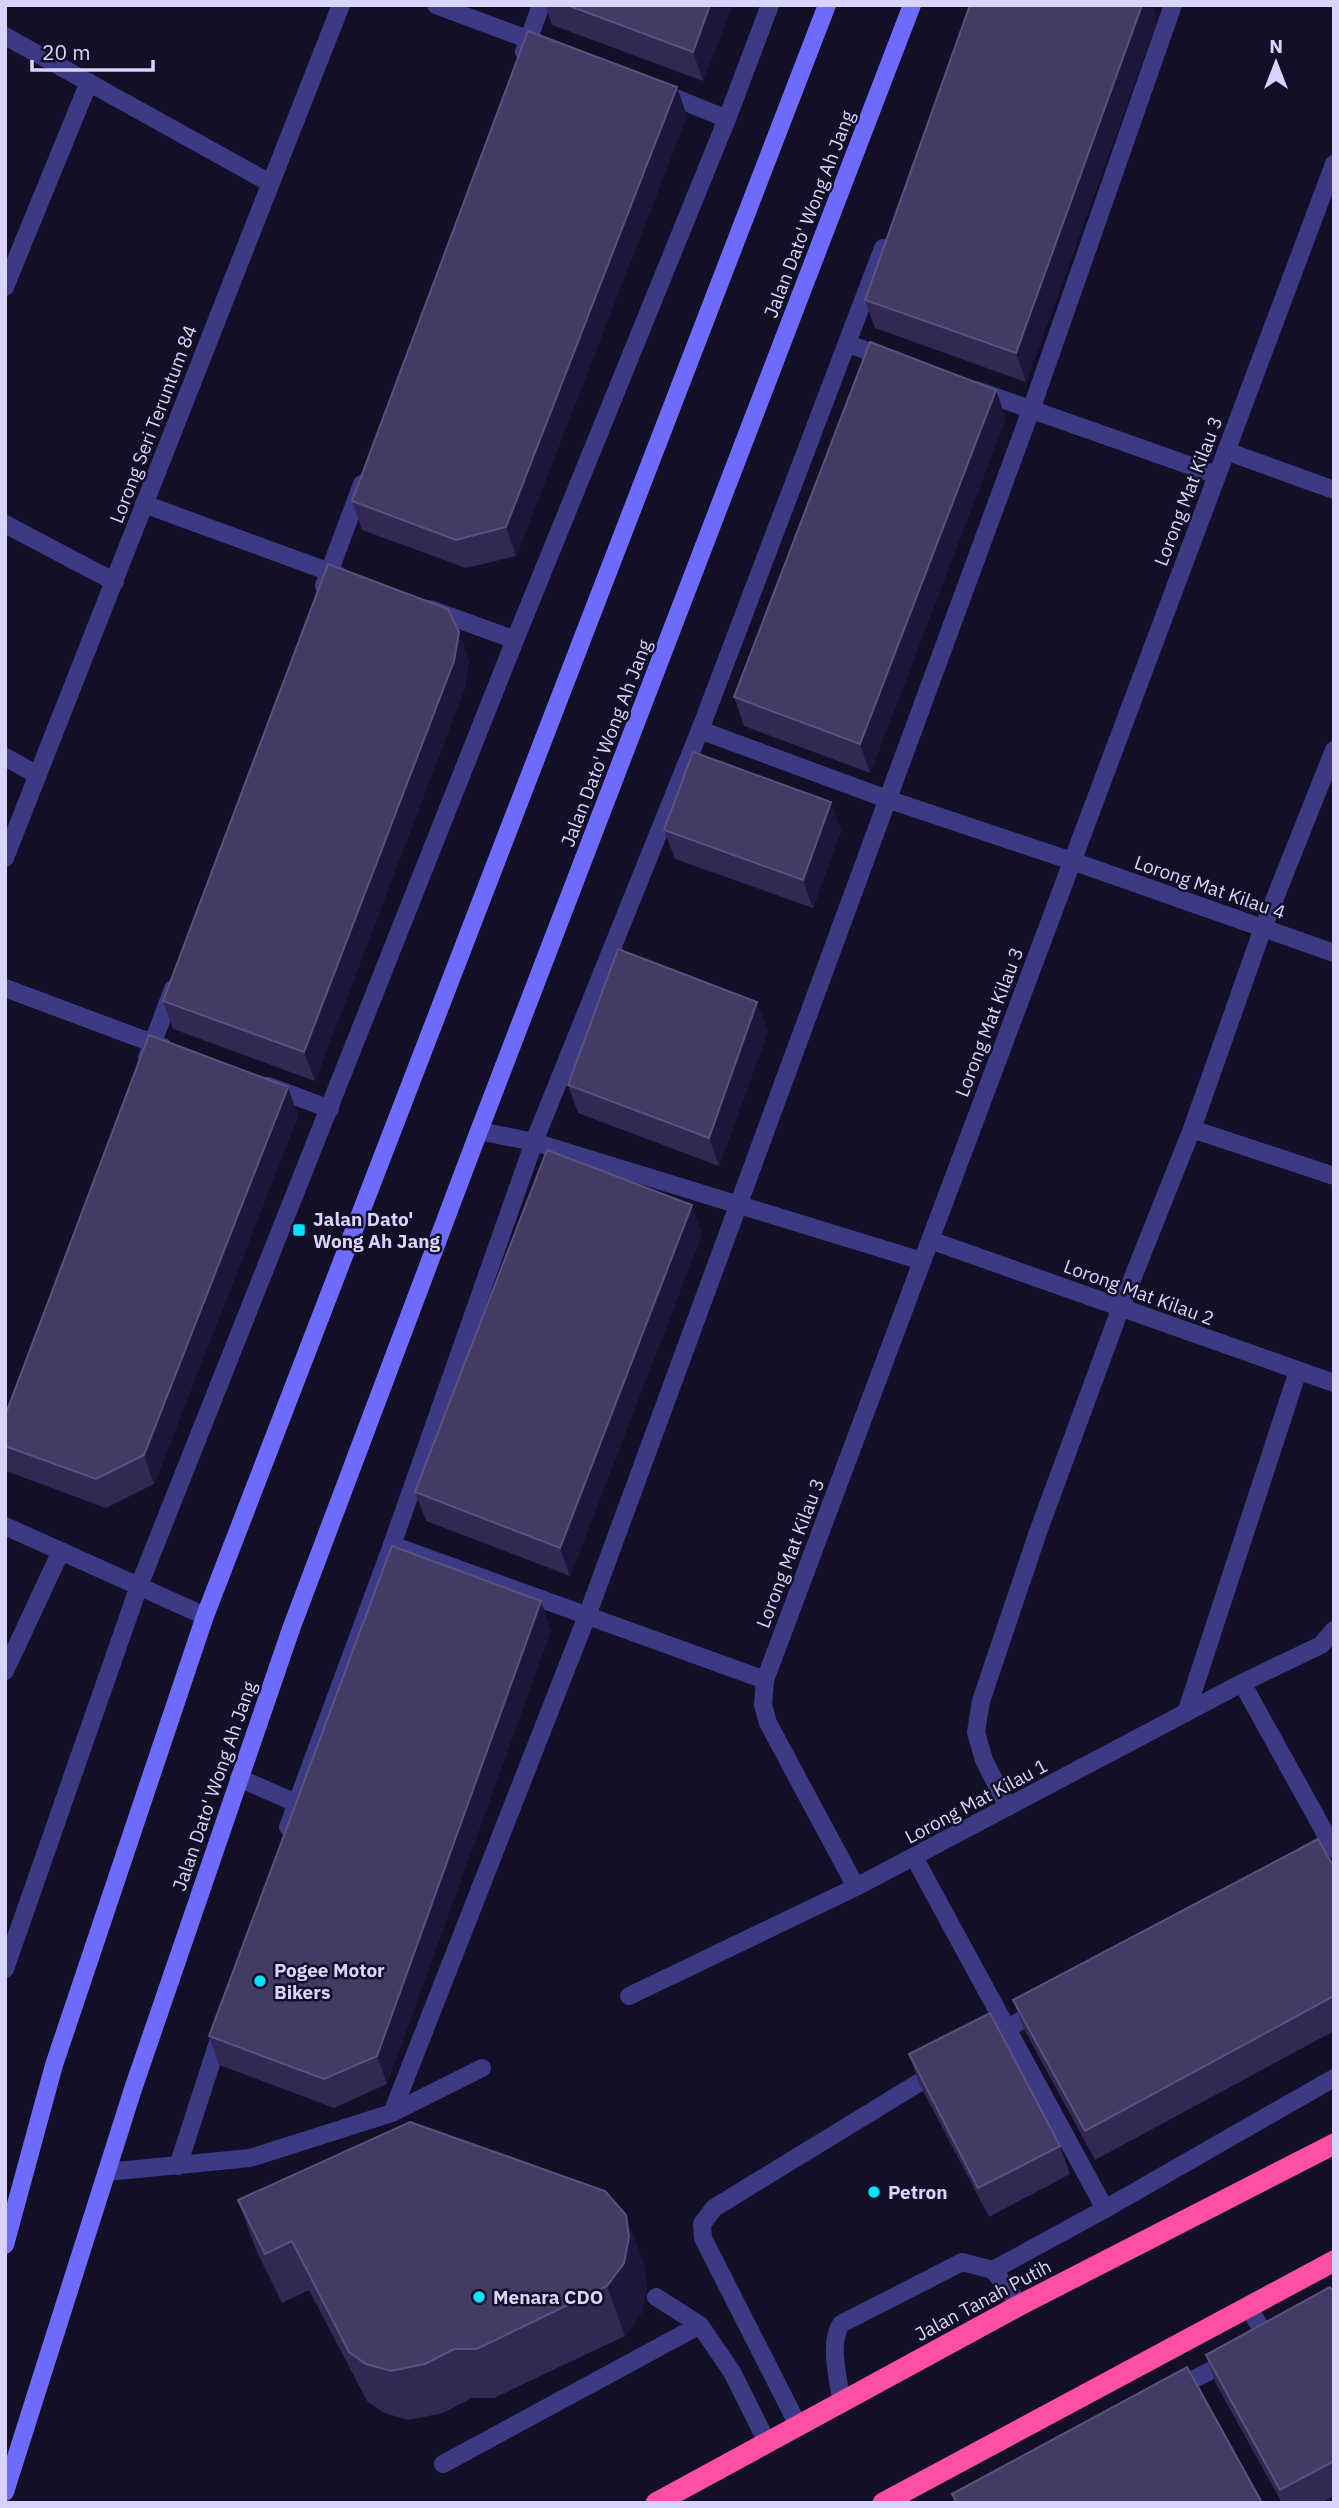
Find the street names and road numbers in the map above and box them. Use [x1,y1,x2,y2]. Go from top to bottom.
street label: Jalan Dato' Wong Ah Jang [758,107,860,321]
street label: Lorong Seri Teruntum 84 [104,321,202,527]
street label: Lorong Mat Kilau 3 [1148,413,1228,569]
street label: Jalan Dato' Wong Ah Jang [555,636,657,850]
street label: Lorong Mat Kilau 4 [1131,850,1289,924]
street label: Lorong Mat Kilau 3 [949,944,1029,1100]
street label: Lorong Mat Kilau 2 [1061,1254,1217,1330]
street label: Lorong Mat Kilau 3 [750,1475,830,1631]
street label: Jalan Dato' Wong Ah Jang [167,1678,261,1894]
street label: Lorong Mat Kilau 1 [900,1753,1052,1849]
street label: Jalan Tanah Putih [911,2254,1055,2346]

